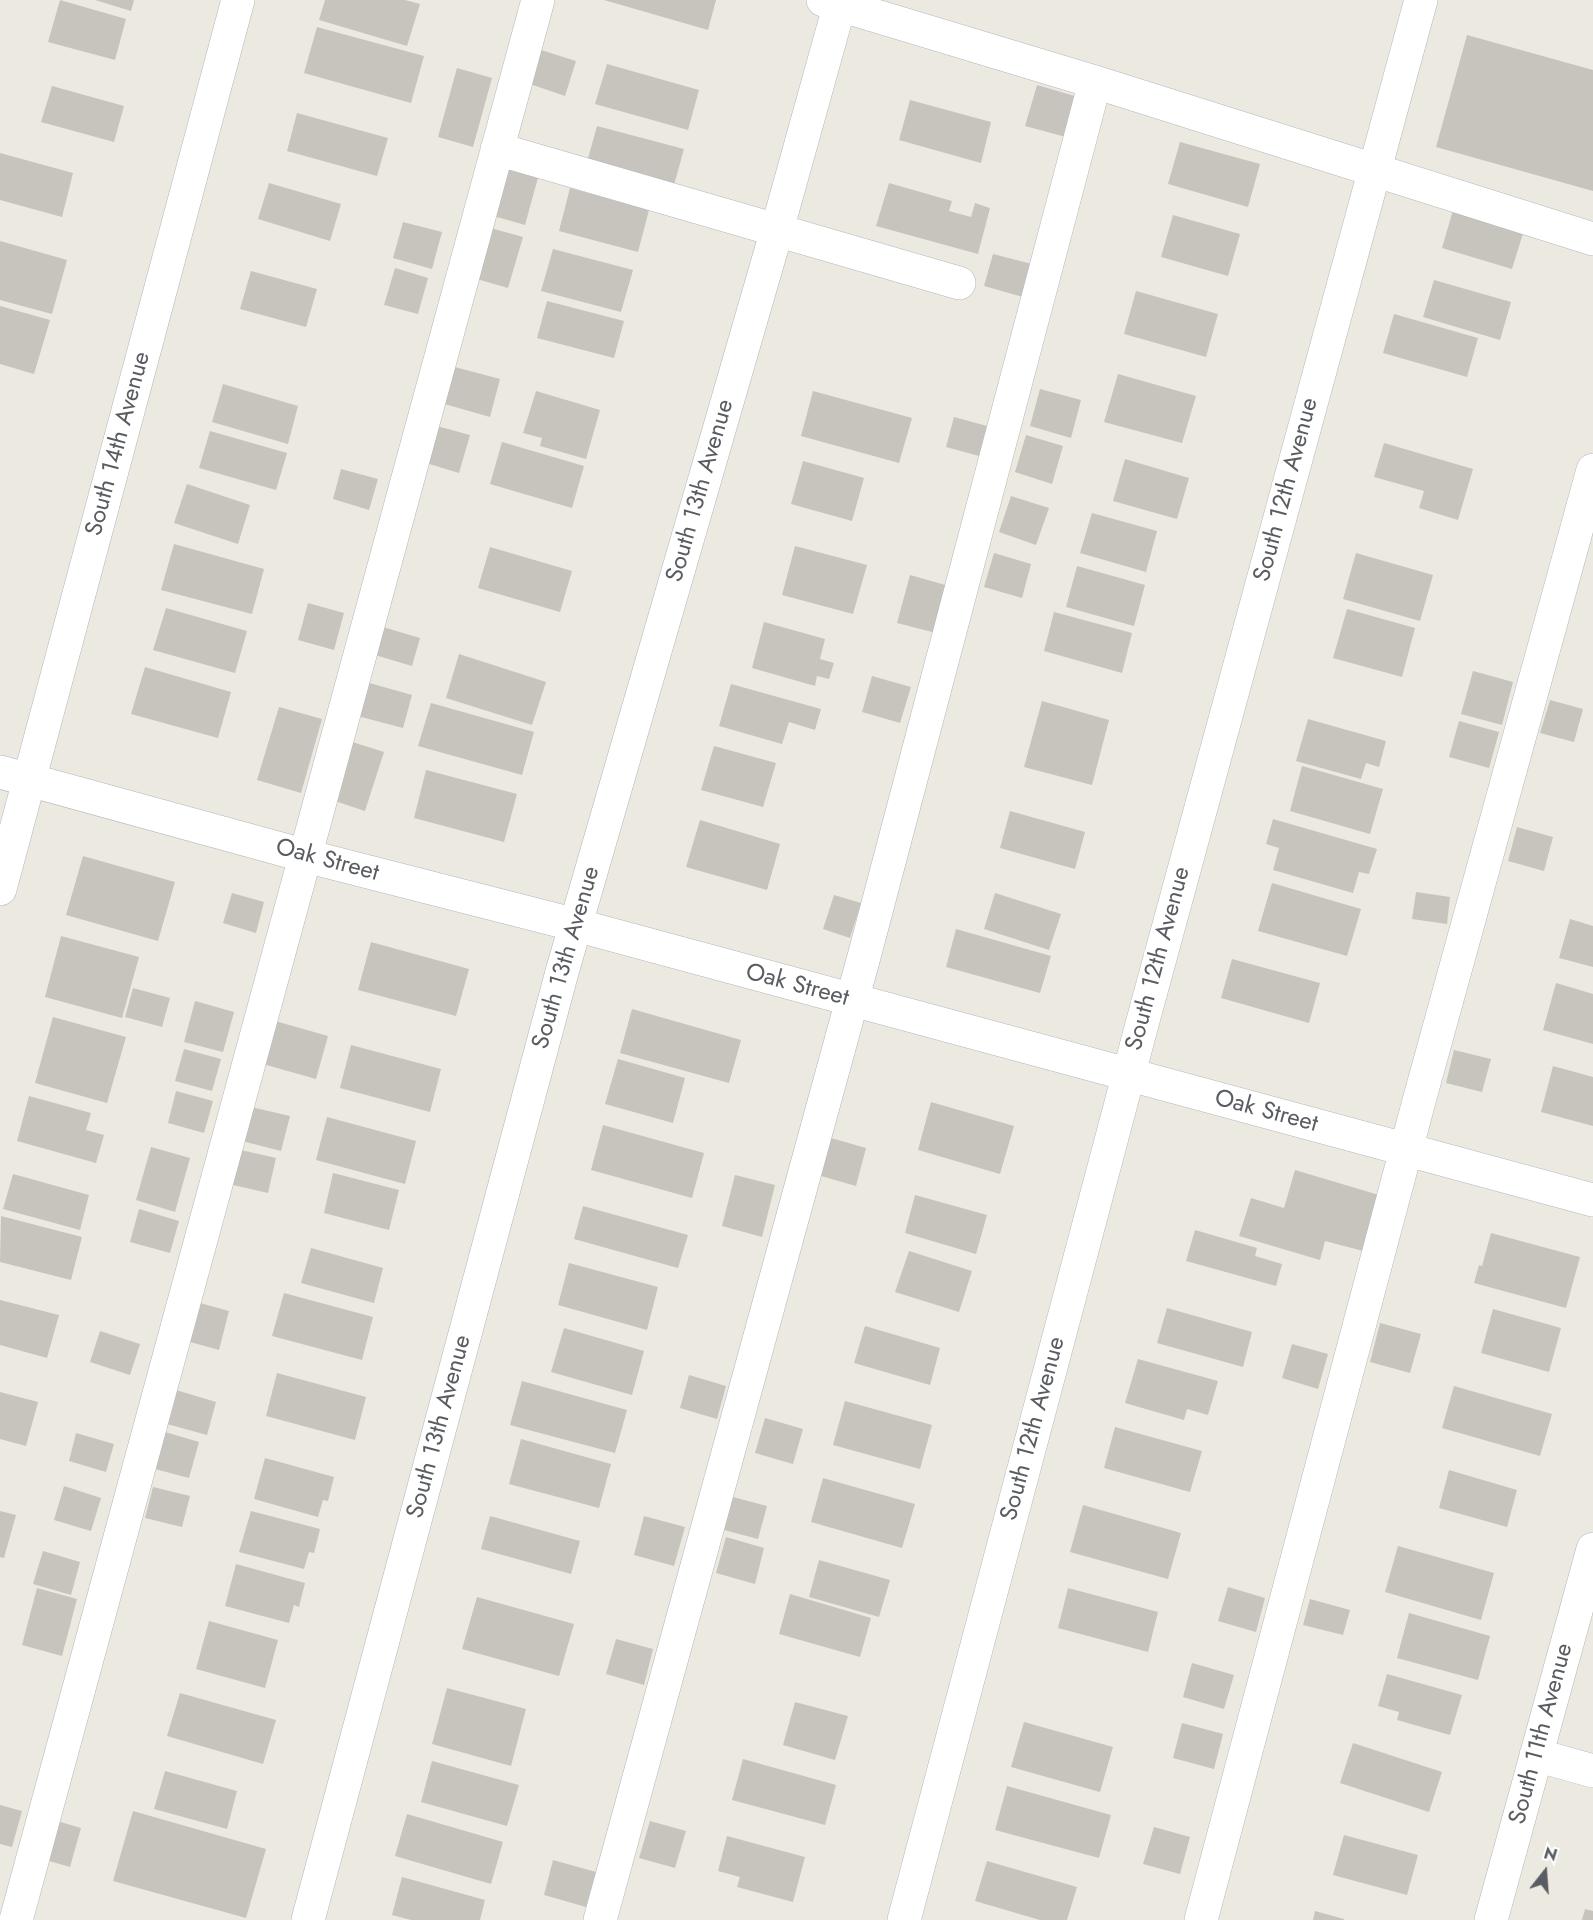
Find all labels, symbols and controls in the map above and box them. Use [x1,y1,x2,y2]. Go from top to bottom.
street label: South 14th Avenue [81,349,157,539]
street label: South 12th Avenue [1249,395,1325,585]
street label: South 13th Avenue [661,396,741,586]
street label: Oak Street [272,833,382,889]
street label: South 13th Avenue [527,863,607,1053]
street label: South 12th Avenue [1121,864,1197,1054]
street label: Oak Street [742,958,852,1014]
street label: Oak Street [1211,1084,1321,1140]
street label: South 13th Avenue [402,1332,478,1522]
street label: South 12th Avenue [996,1334,1072,1524]
street label: South 11th Avenue [1504,1640,1580,1828]
text: N [1541,1841,1560,1867]
north arrow [1515,1842,1575,1902]

